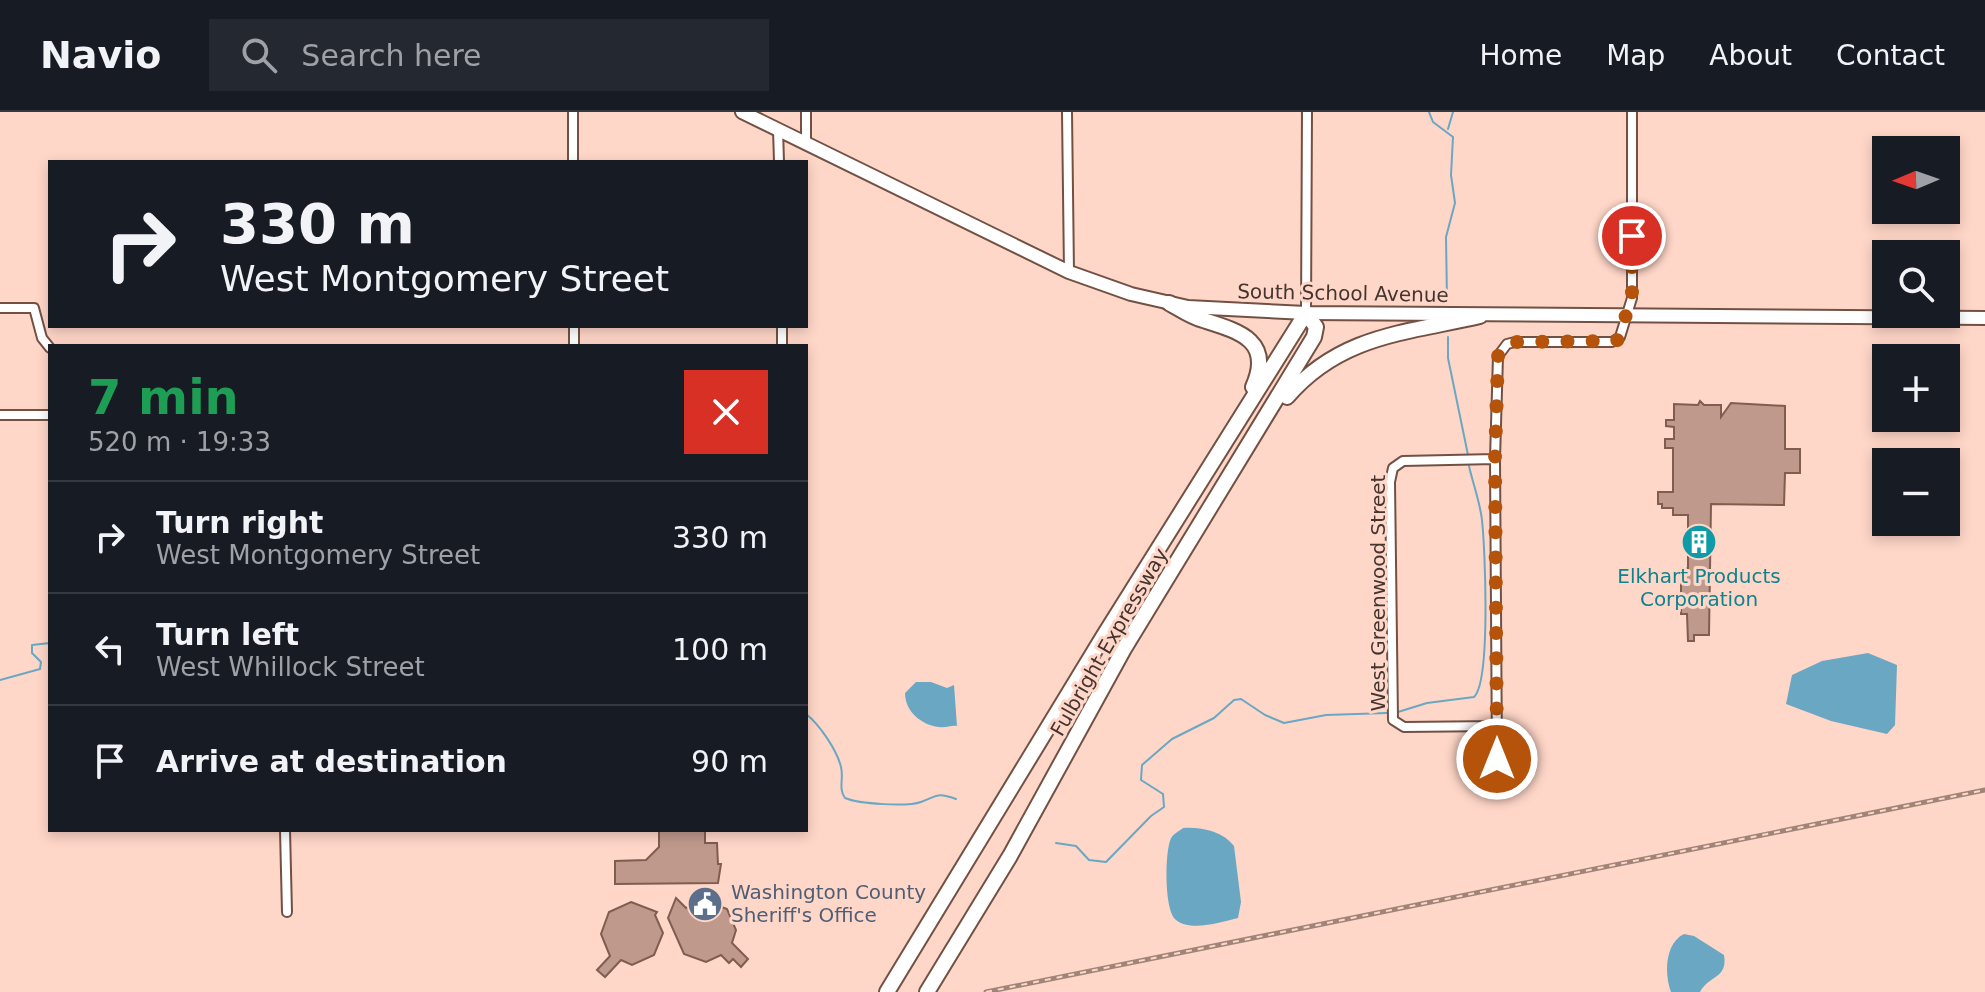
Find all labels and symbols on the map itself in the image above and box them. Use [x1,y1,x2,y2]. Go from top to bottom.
north arrow [1872,136,1960,224]
pin [1598,202,1666,270]
street label: South School Avenue [1237,279,1449,307]
street label: West Greenwood Street [1366,474,1390,711]
building icon: Elkhart Products Corporation [1680,523,1718,561]
street label: Fulbright Expressway [1045,544,1173,740]
place label: Elkhart Products Corporation [1617,564,1781,611]
position arrow [1455,717,1539,801]
place label: Washington County Sheriff's Office [731,880,926,927]
public building icon: Washington County Sheriff's Office [686,885,724,923]

